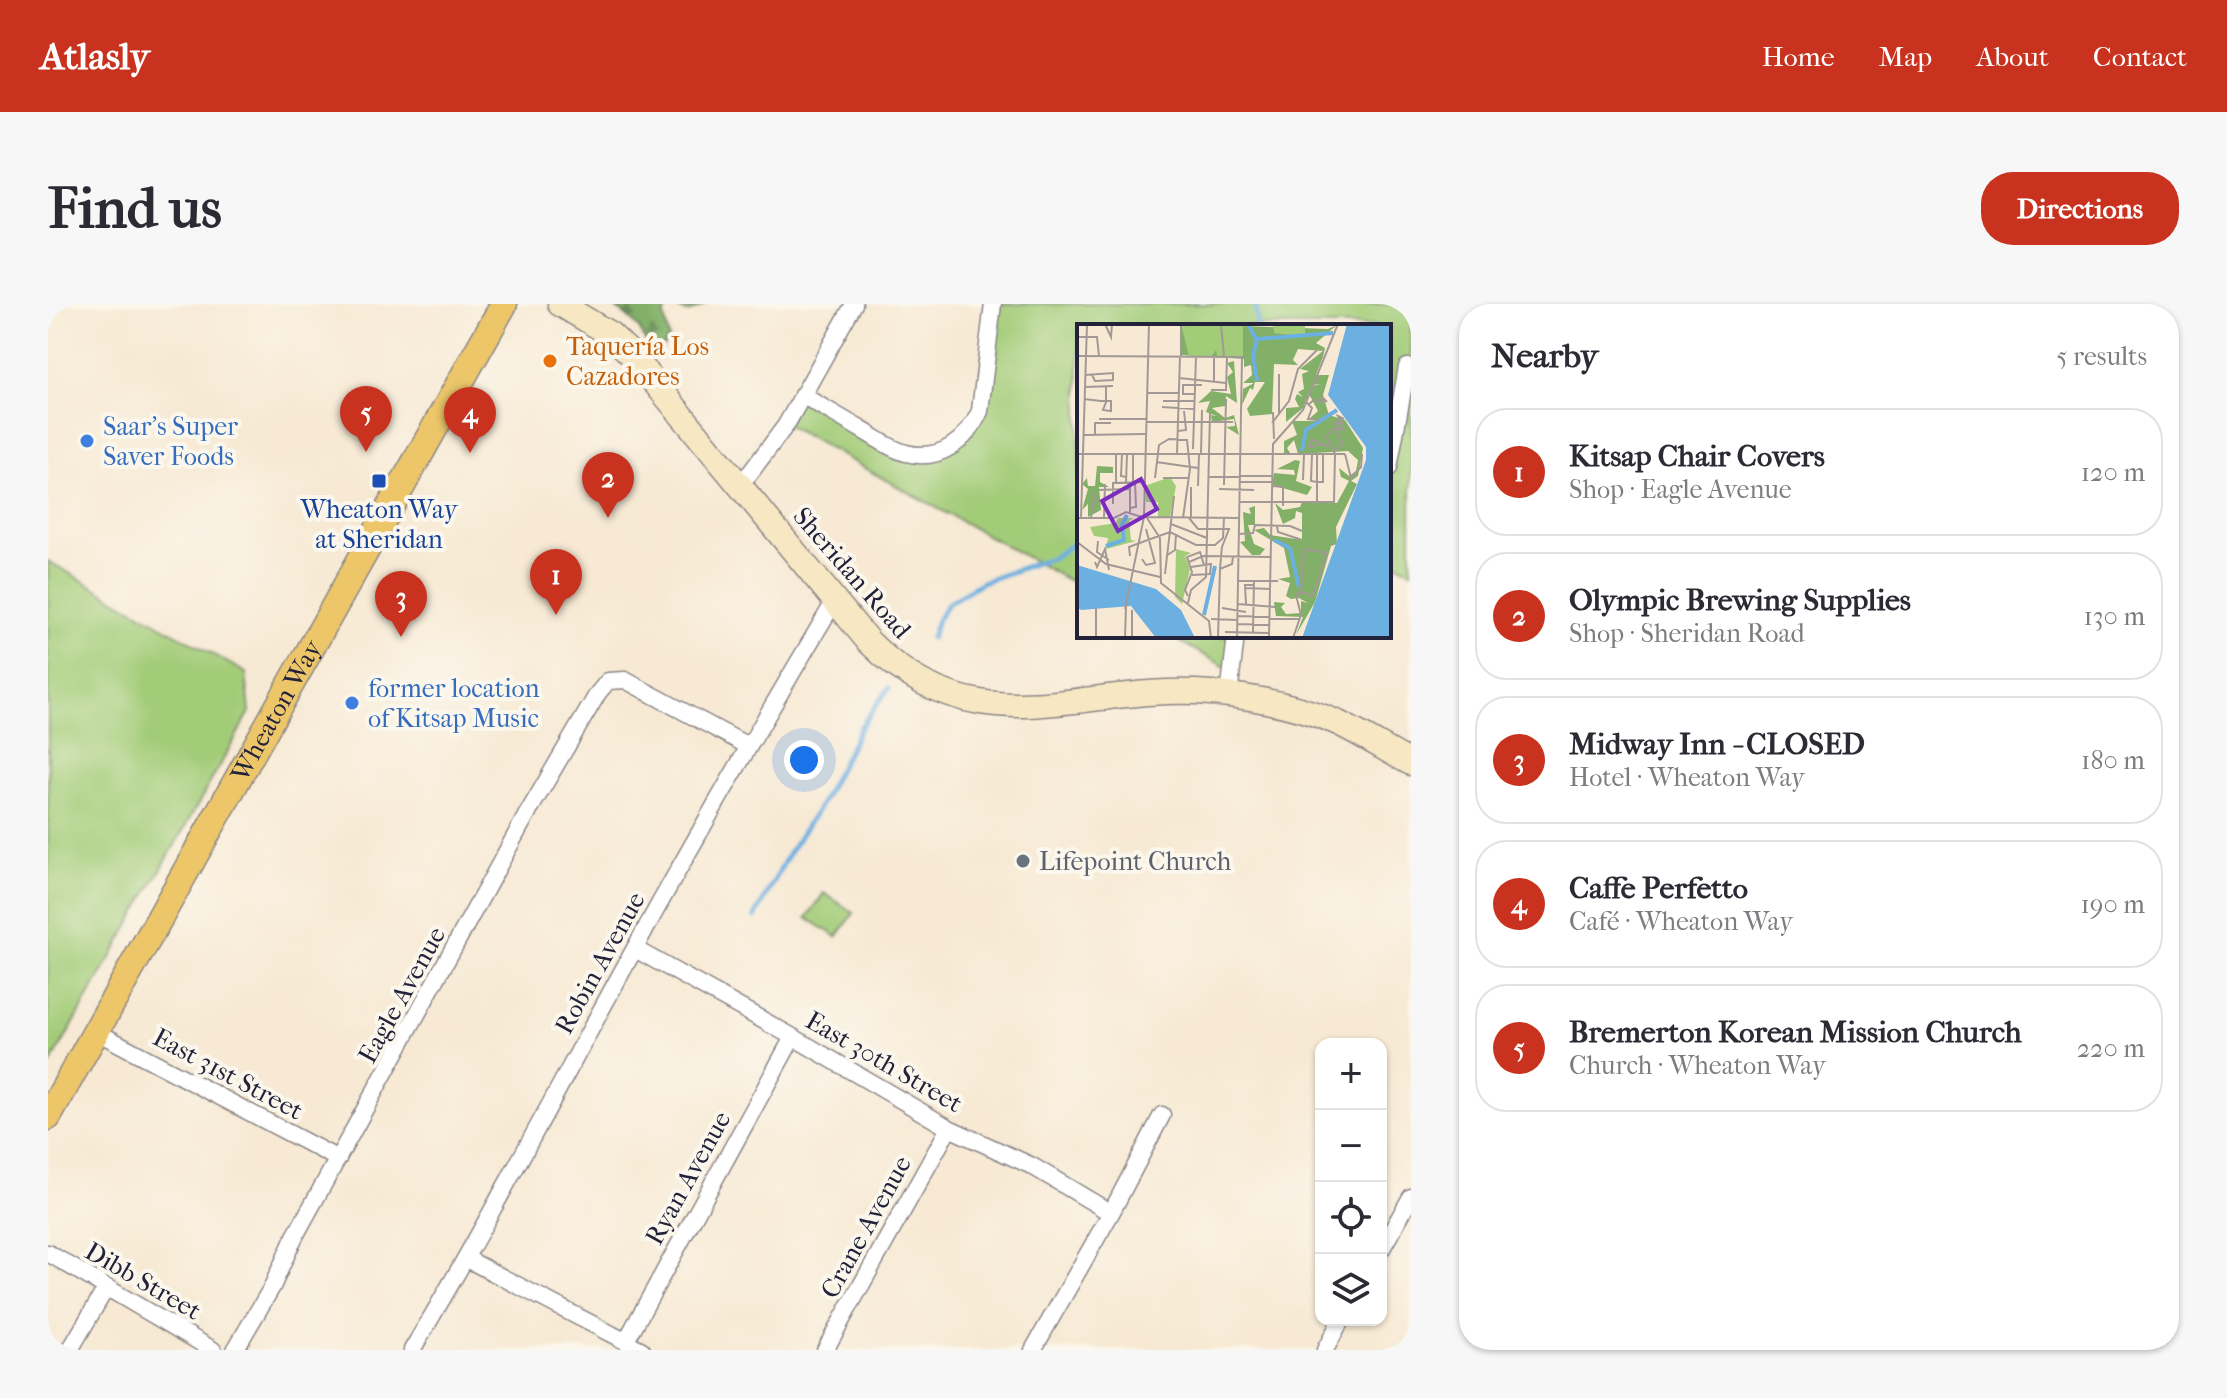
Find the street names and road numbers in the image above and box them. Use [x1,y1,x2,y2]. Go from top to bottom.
street label: Sheridan Road [786,501,918,646]
street label: Wheaton Way [224,633,328,788]
street label: Robin Avenue [548,887,652,1039]
street label: Eagle Avenue [352,921,452,1069]
street label: East 30th Street [800,1005,968,1120]
street label: East 31st Street [148,1021,309,1127]
street label: Ryan Avenue [639,1106,738,1250]
street label: Crane Avenue [814,1150,918,1304]
street label: Dibb Street [80,1235,207,1327]

